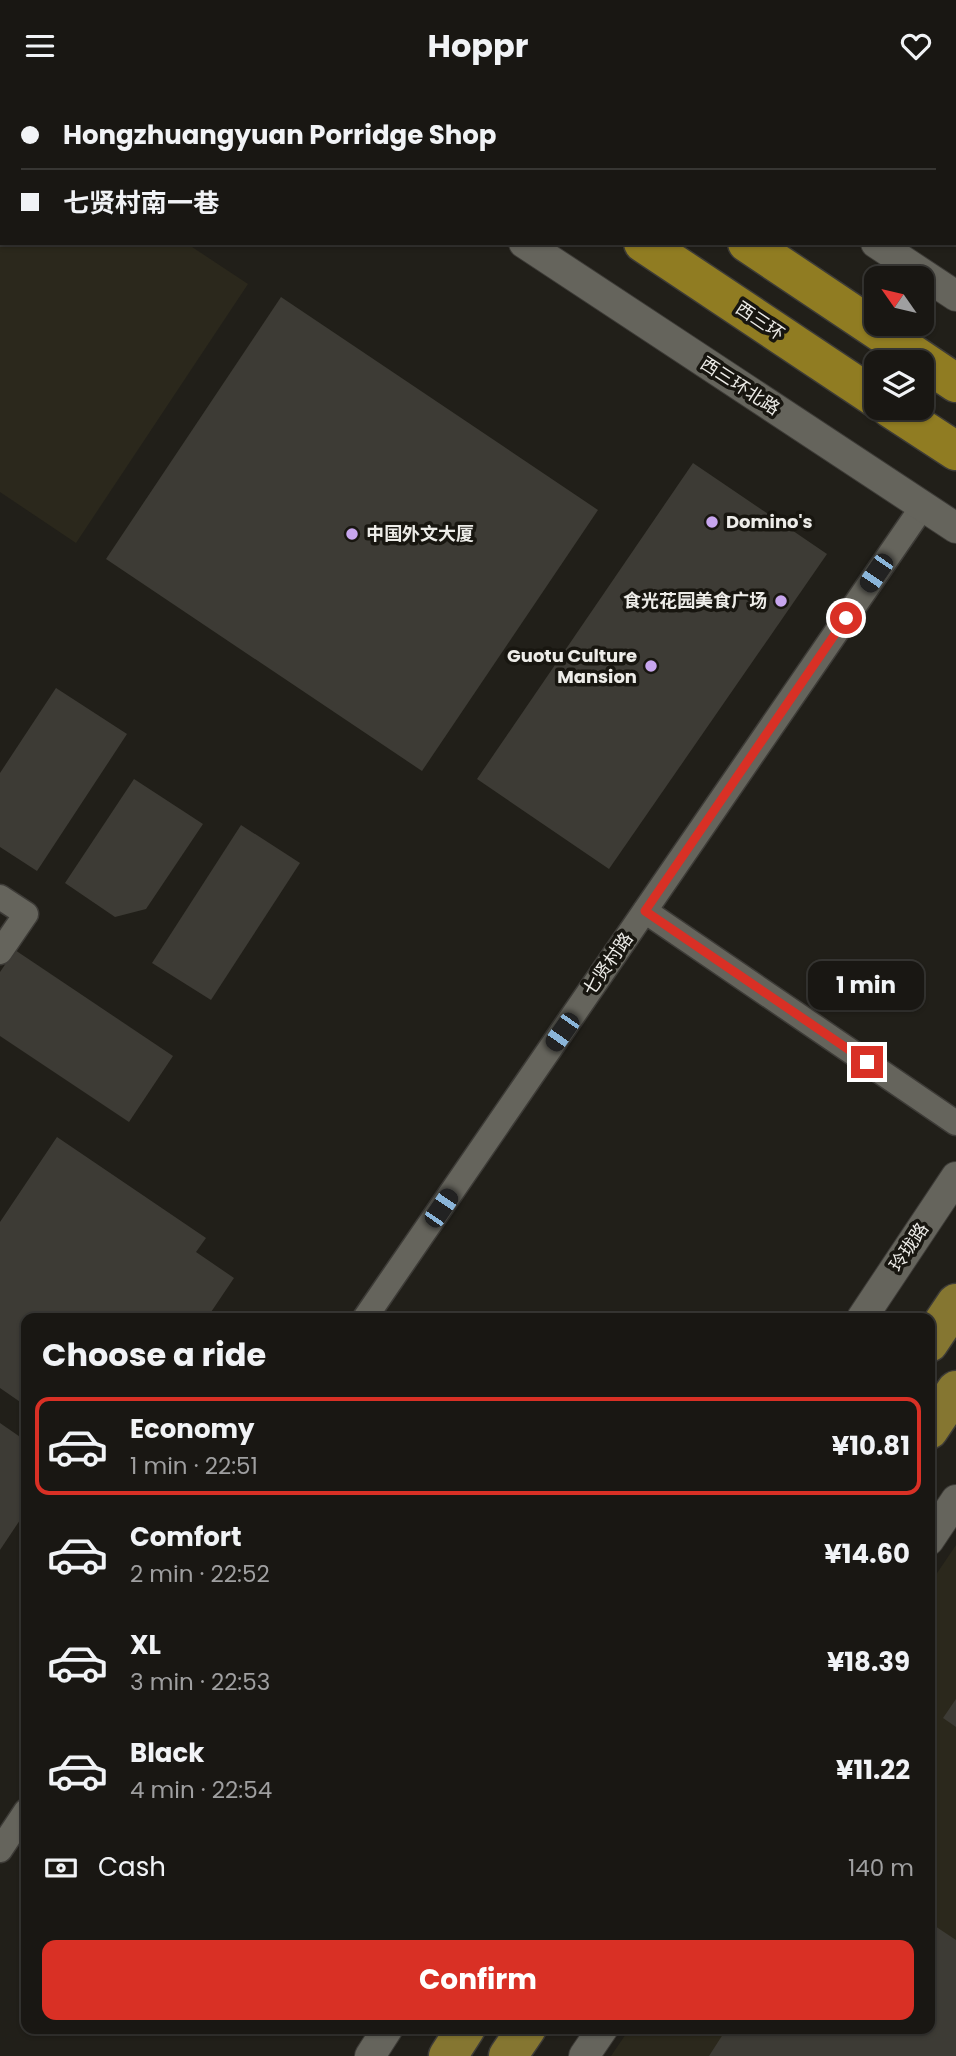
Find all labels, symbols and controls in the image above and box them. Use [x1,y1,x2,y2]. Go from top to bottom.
text: Hoppr [428,23,528,68]
icon: menu [21,27,59,65]
icon: heart [897,27,935,65]
text: Hongzhuangyuan Porridge Shop [63,117,496,153]
text: 七贤村南一巷 [63,185,219,221]
north arrow [864,266,934,336]
map controls [864,266,934,420]
street label: 西三环 [731,295,790,346]
button: layers [864,350,934,420]
street label: 西三环北路 [696,351,785,421]
place label: Domino's [726,509,813,534]
marker: Domino's [704,514,720,530]
place label: 中国外文大厦 [366,521,474,546]
marker: 中国外文大厦 [344,526,360,542]
car [856,550,897,596]
place label: 食光花园美食广场 [623,588,767,613]
marker: 食光花园美食广场 [773,593,789,609]
route start [830,602,862,634]
place label: Guotu Culture Mansion [507,643,637,689]
marker: Guotu Culture Mansion [643,658,659,674]
street label: 七贤村路 [577,927,638,1000]
callout: 1 min [809,961,925,1009]
text: 1 min [836,969,896,1001]
car [542,1009,583,1055]
route end [851,1046,883,1078]
car [421,1185,462,1231]
street label: 玲珑路 [883,1217,934,1276]
text: Choose a ride [42,1332,266,1377]
text: Economy [130,1411,254,1447]
icon: car [46,1415,109,1478]
text: ¥10.81 [832,1428,910,1464]
text: 1 min · 22:51 [130,1450,258,1482]
text: Comfort [130,1519,242,1555]
icon: car [46,1523,109,1586]
text: ¥14.60 [824,1536,910,1572]
text: 2 min · 22:52 [130,1558,270,1590]
text: XL [130,1627,161,1663]
icon: car [46,1631,109,1694]
text: ¥18.39 [827,1644,910,1680]
text: 3 min · 22:53 [130,1666,270,1698]
text: Black [130,1735,204,1771]
icon: car [46,1739,109,1802]
text: ¥11.22 [836,1752,910,1788]
text: 4 min · 22:54 [130,1774,272,1806]
icon: cash [42,1849,80,1887]
text: Cash [98,1849,166,1885]
text: 140 m [848,1852,914,1884]
button: Confirm [42,1940,914,2020]

